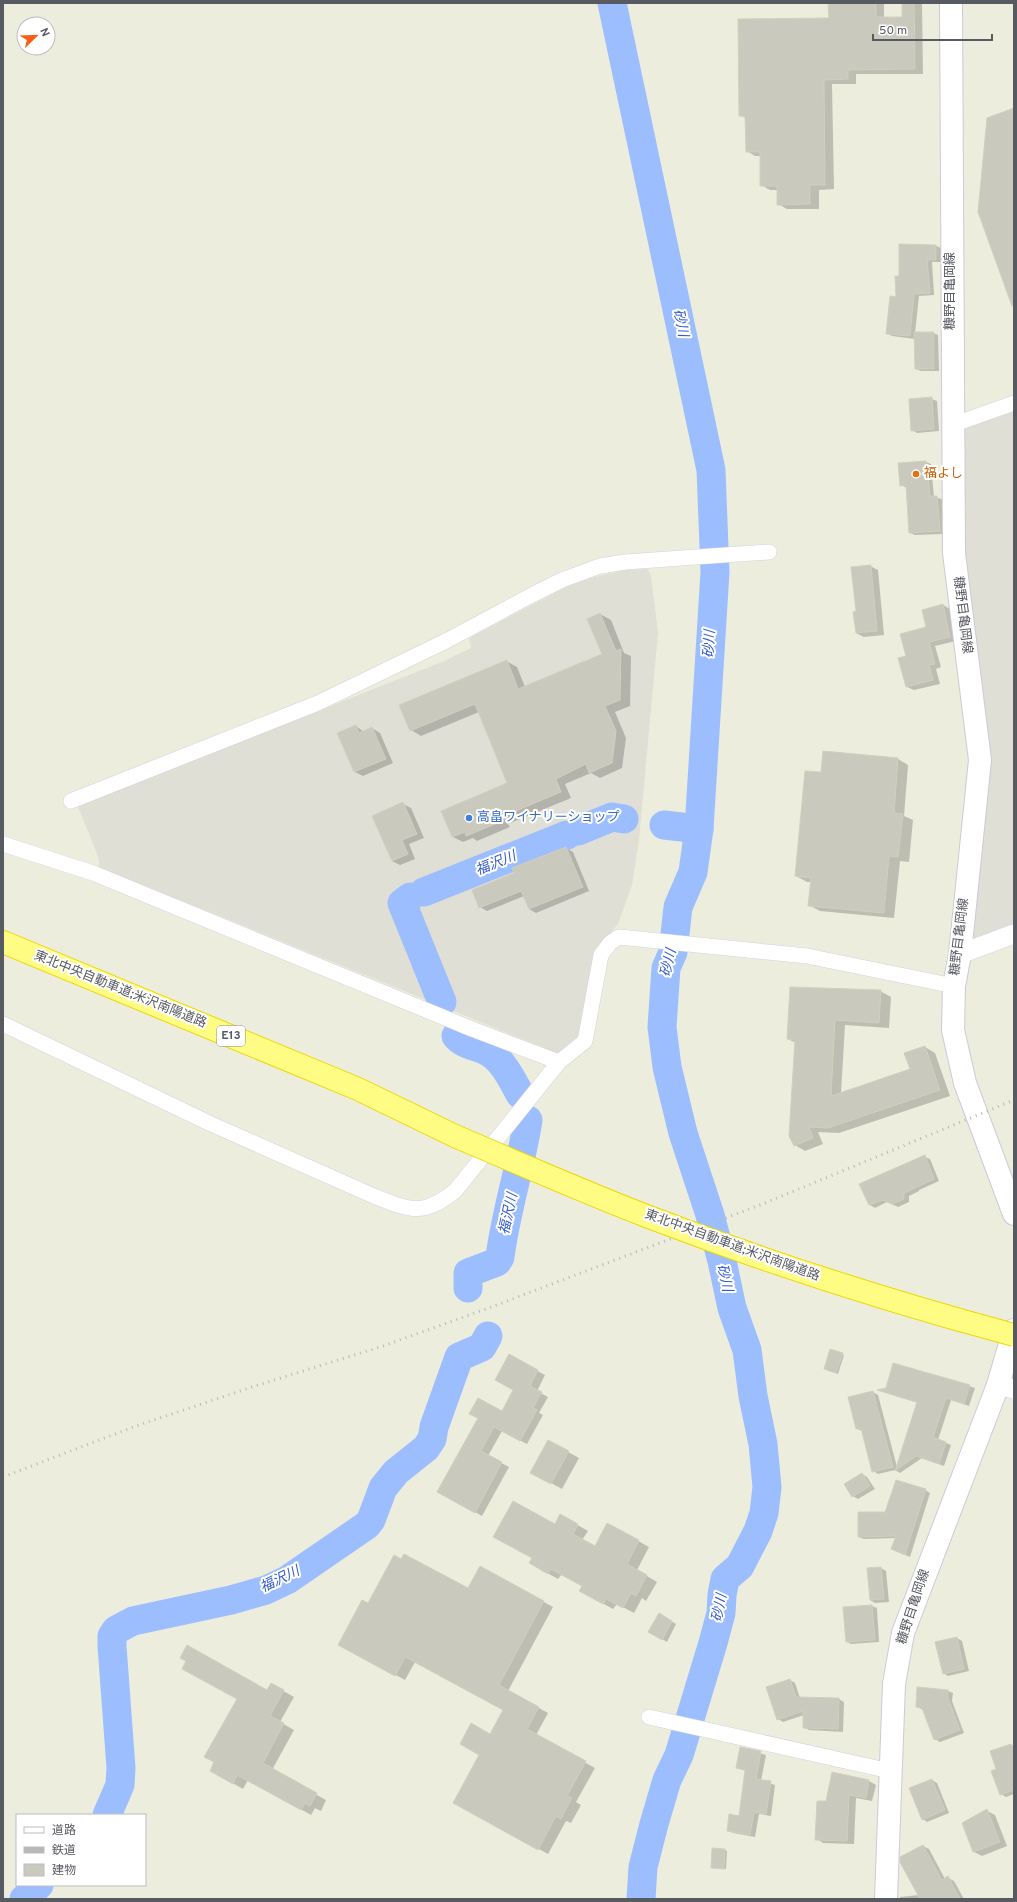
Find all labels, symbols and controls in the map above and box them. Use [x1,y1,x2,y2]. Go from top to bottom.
north arrow [16,16,56,56]
scale bar [873,16,992,42]
text: 50 m [879,23,907,39]
text: N [36,26,52,39]
street label: 糠野目亀岡線 [942,252,959,330]
water label: 砂川 [669,308,692,340]
place label: 福よし [924,466,963,482]
marker: 福よし [911,469,921,479]
street label: 糠野目亀岡線 [949,575,976,655]
water label: 砂川 [701,628,719,658]
place label: 高畠ワイナリーショップ [477,809,619,826]
marker: 高畠ワイナリーショップ [464,813,474,823]
water label: 福沢川 [473,848,521,880]
street label: 糠野目亀岡線 [946,897,973,977]
water label: 砂川 [658,945,681,979]
street label: 東北中央自動車道;米沢南陽道路 [31,947,209,1032]
road number: E13 [217,1026,245,1046]
water label: 福沢川 [496,1190,522,1236]
street label: 東北中央自動車道;米沢南陽道路 [642,1206,822,1285]
water label: 砂川 [713,1262,736,1296]
water label: 福沢川 [257,1562,304,1597]
street label: 糠野目亀岡線 [893,1567,934,1647]
water label: 砂川 [709,1591,731,1623]
legend [16,1814,146,1886]
text: 道路 [52,1823,76,1839]
text: 鉄道 [52,1843,76,1859]
text: 建物 [52,1863,76,1879]

